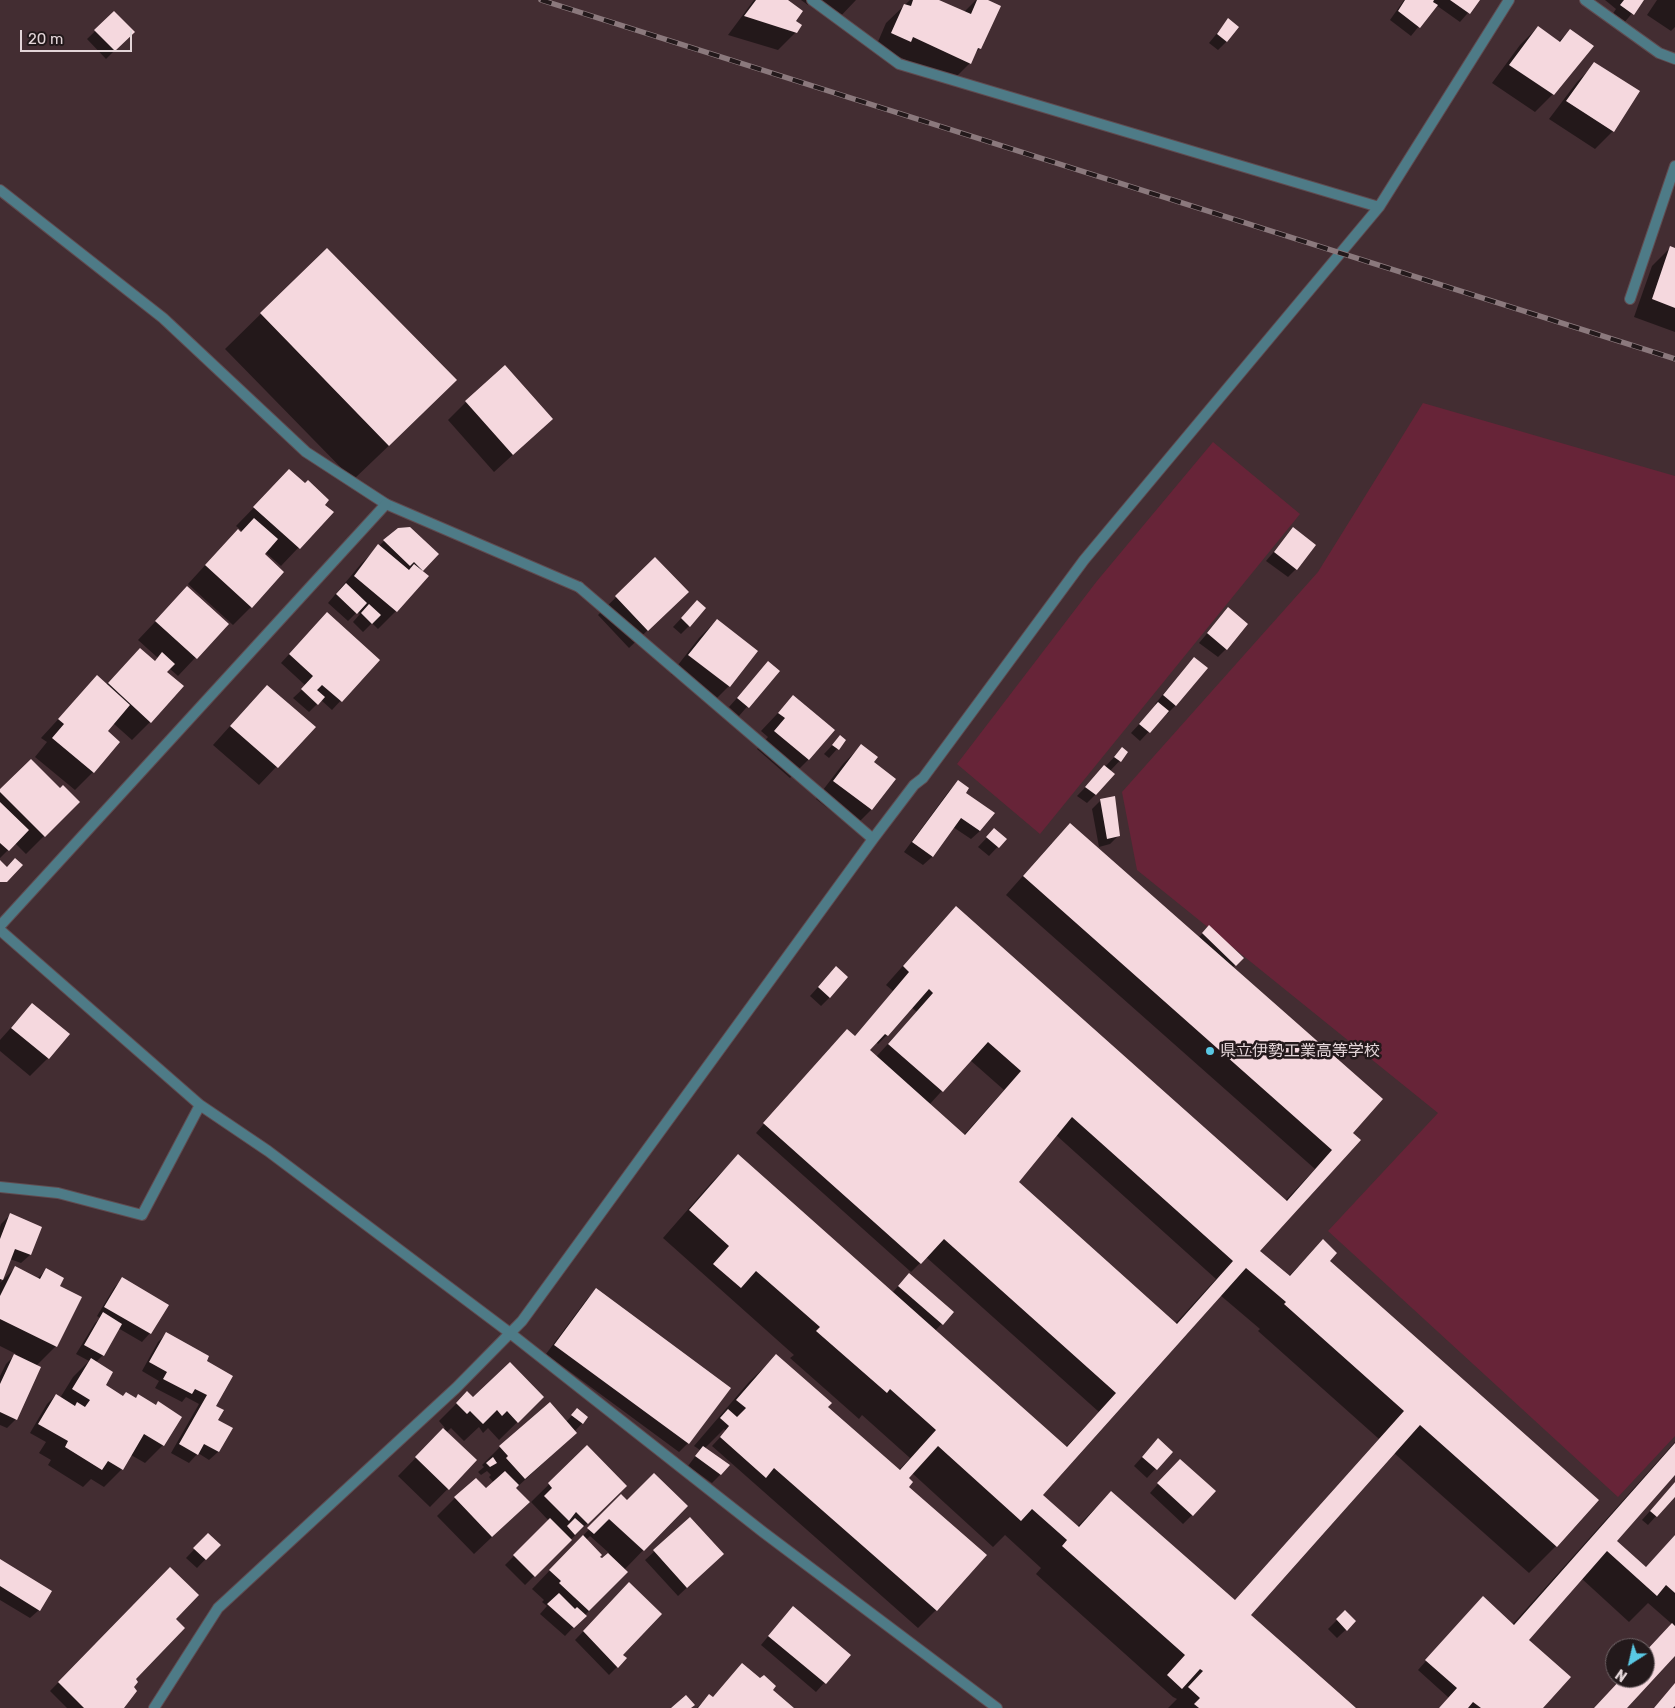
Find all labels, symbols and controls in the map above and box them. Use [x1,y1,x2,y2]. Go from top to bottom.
scale bar [22,20,135,52]
text: 20 m [28,30,63,48]
place label: 県立伊勢工業高等学校 [1220,1041,1380,1061]
marker: 県立伊勢工業高等学校 [1204,1045,1216,1057]
north arrow [1605,1638,1655,1688]
text: N [1613,1665,1631,1685]

